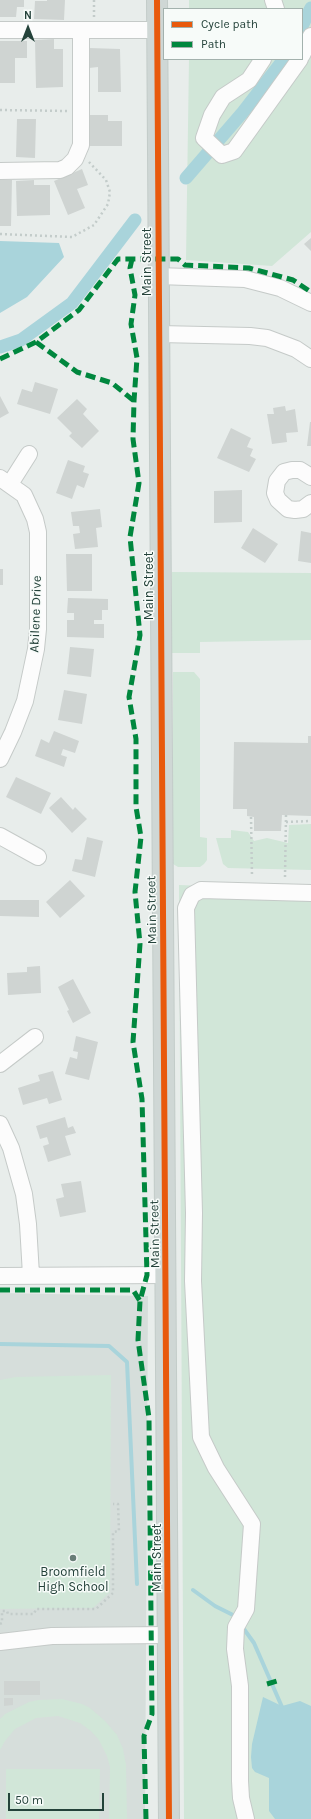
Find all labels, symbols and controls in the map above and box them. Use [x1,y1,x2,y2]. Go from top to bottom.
north arrow [8,8,48,48]
legend [163,8,303,60]
text: N [24,9,32,22]
text: Cycle path [201,17,258,31]
text: Path [201,37,226,51]
street label: Main Street [139,228,155,296]
street label: Main Street [141,552,157,620]
street label: Abilene Drive [27,575,45,653]
street label: Main Street [144,876,160,944]
street label: Main Street [147,1200,163,1268]
street label: Main Street [149,1524,165,1592]
marker: Broomfield High School [68,1553,78,1563]
place label: Broomfield High School [37,1564,109,1595]
scale bar [10,1785,106,1811]
text: 50 m [15,1793,43,1807]

